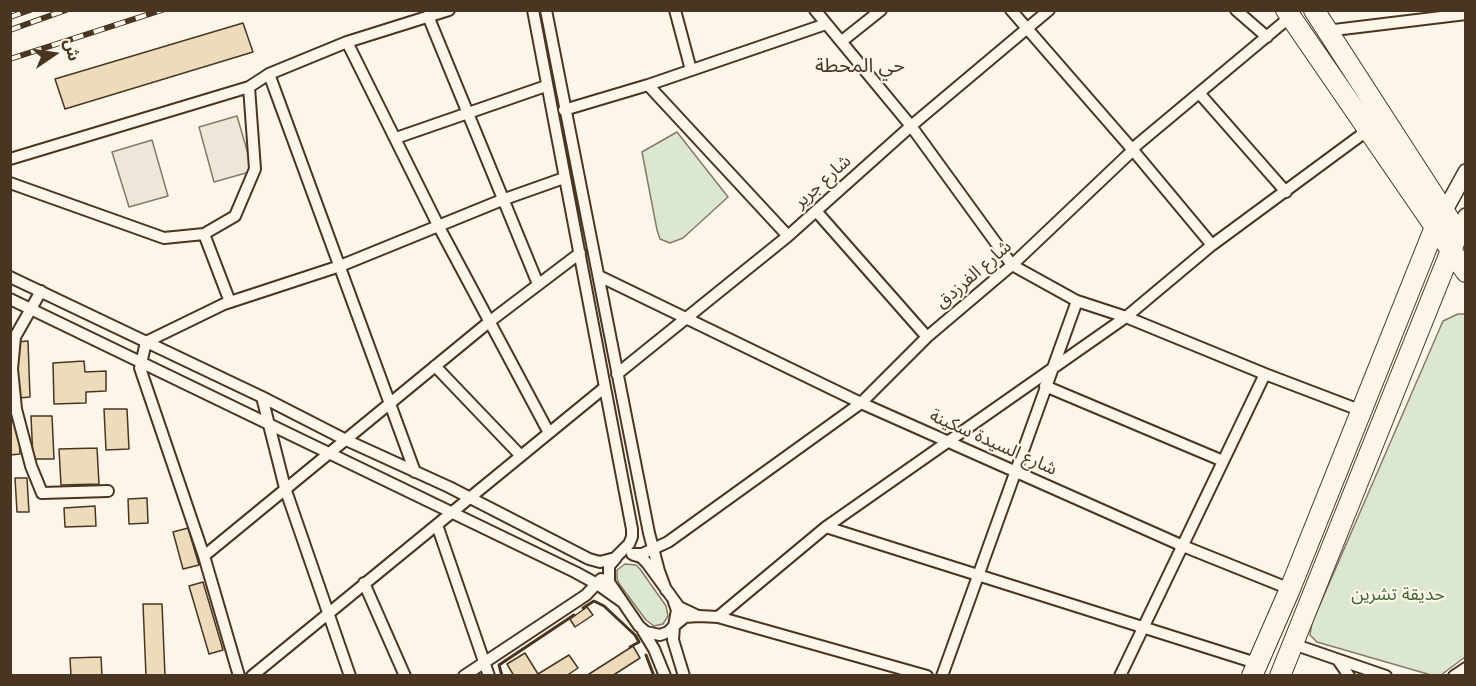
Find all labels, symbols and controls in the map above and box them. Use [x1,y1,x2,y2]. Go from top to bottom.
north arrow [24,24,84,84]
text: ش [59,37,84,63]
district label: حي المحطة [815,55,905,79]
street label: شارع جرير [790,151,856,213]
street label: شارع الفرزدق [932,236,1016,314]
street label: شارع السيدة سكينة [926,405,1060,481]
park label: حديقة تشرين [1351,584,1445,606]

